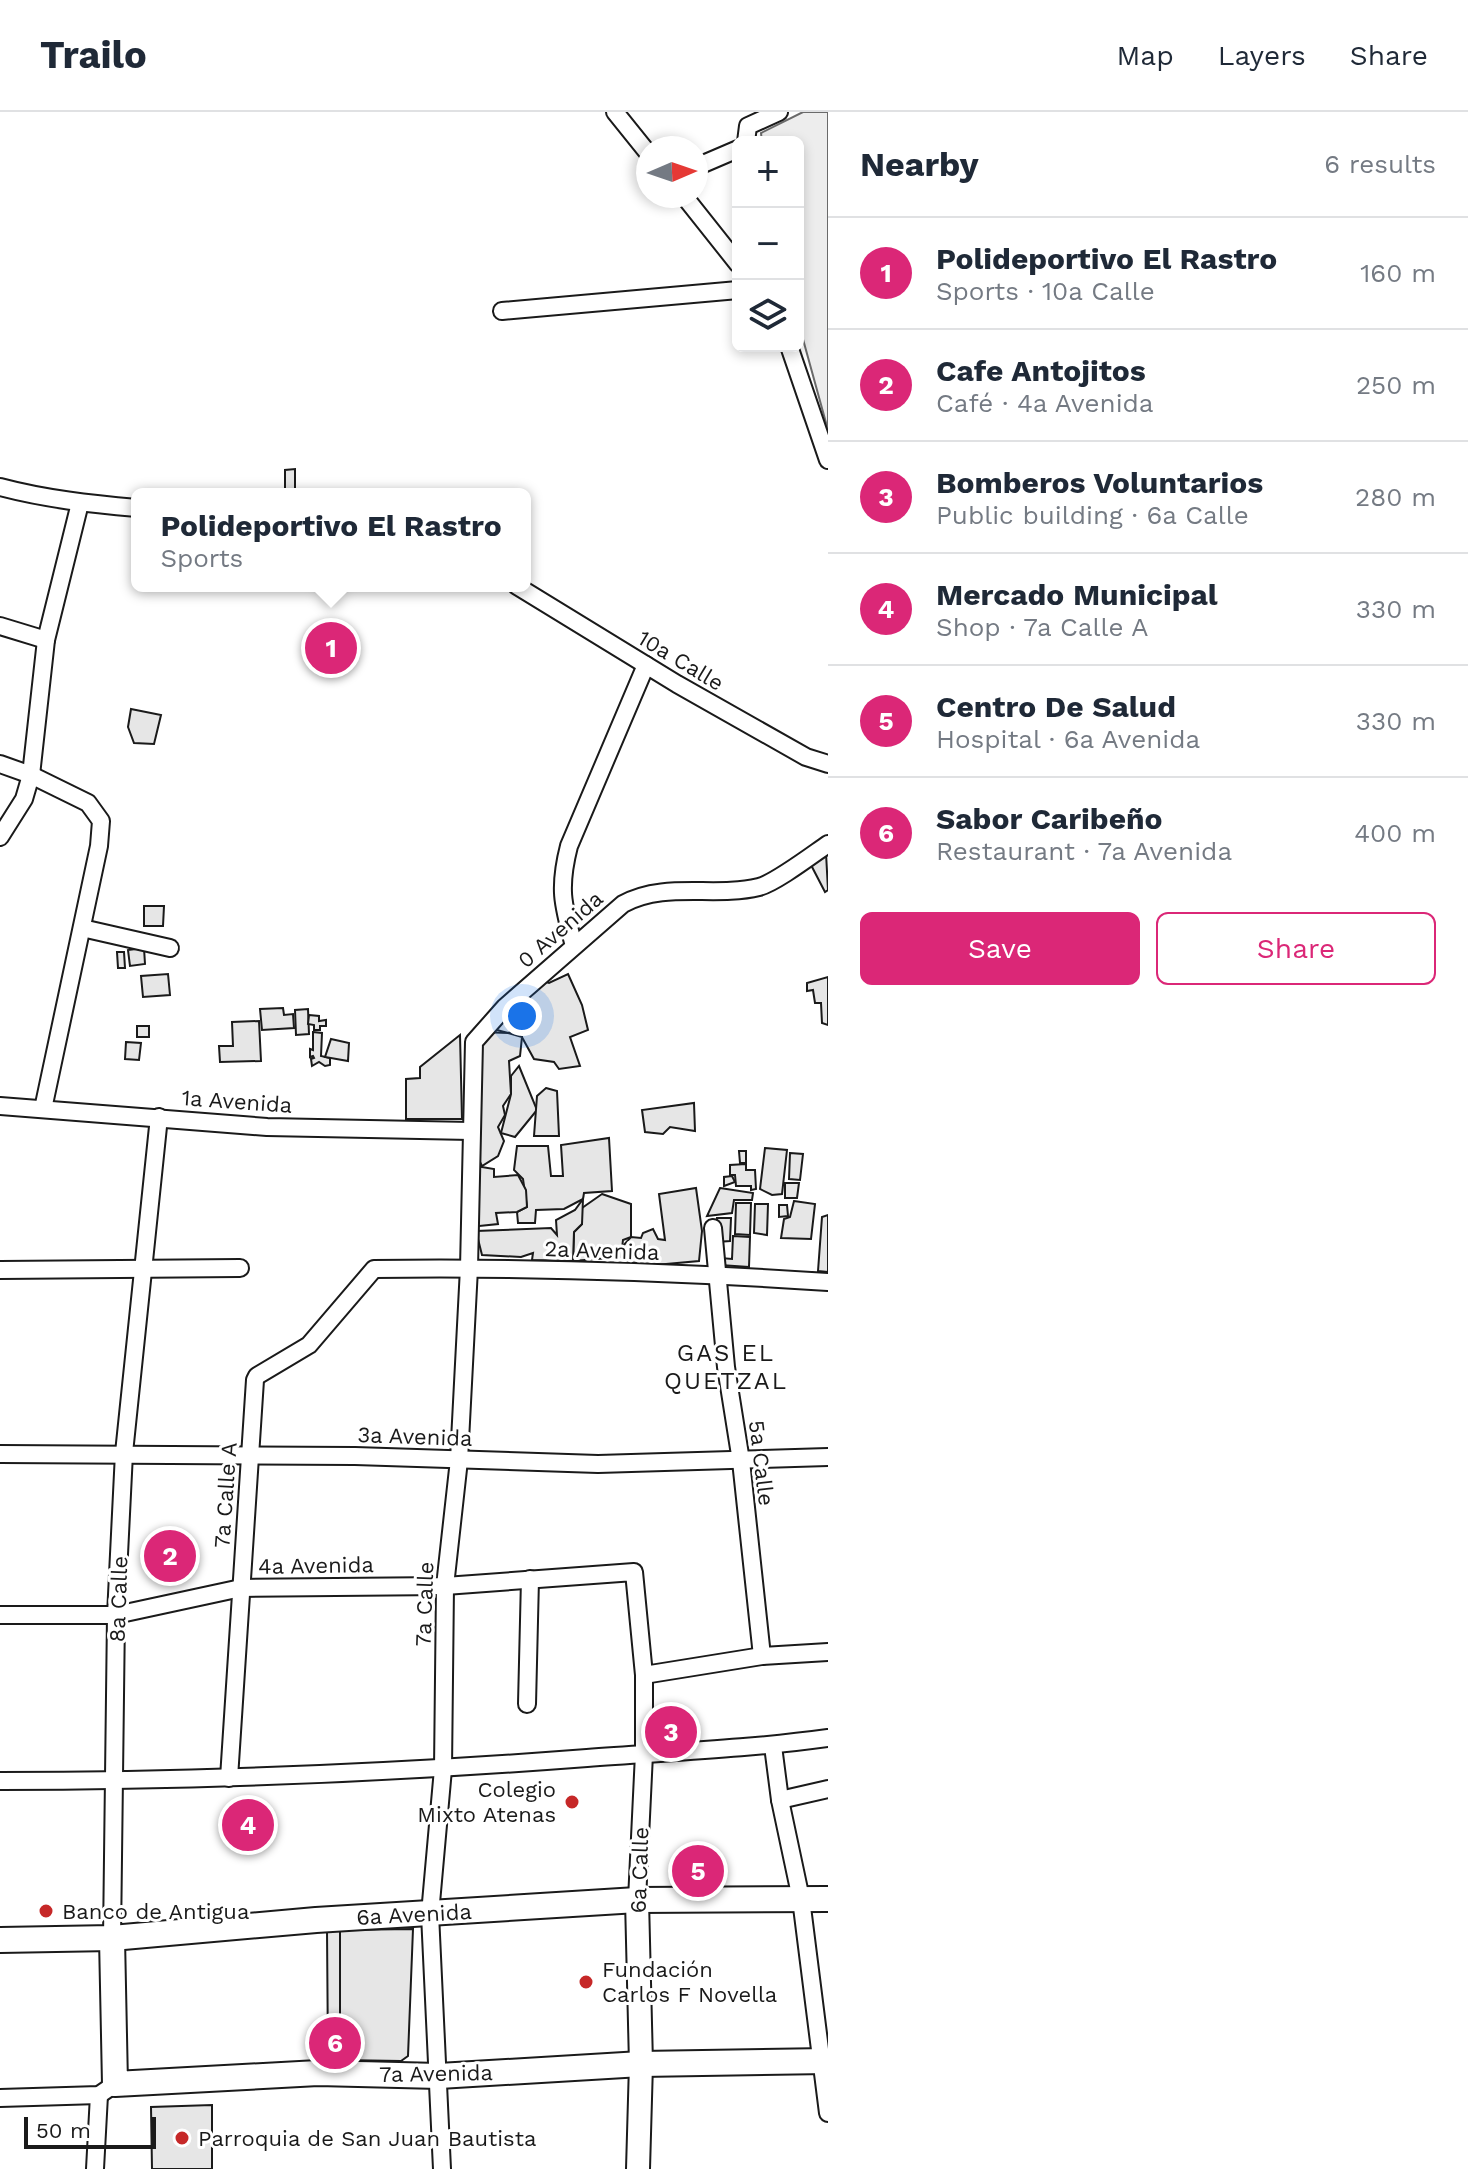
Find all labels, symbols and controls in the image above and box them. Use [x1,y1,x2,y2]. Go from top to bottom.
text: Trailo [40,33,147,77]
text: Map [1117,39,1174,72]
text: Layers [1218,39,1306,72]
text: Share [1350,39,1428,72]
north arrow [636,136,708,208]
map controls [732,136,804,352]
button: + [732,136,804,208]
text: Nearby [860,144,979,184]
text: 6 results [1324,149,1436,179]
button: − [732,208,804,280]
text: Polideportivo El Rastro [936,241,1277,276]
text: 1 [880,258,892,288]
text: 160 m [1360,258,1436,288]
text: Sports · 10a Calle [936,276,1155,306]
button: layers [732,280,804,352]
text: Cafe Antojitos [936,353,1146,388]
text: 2 [878,370,894,400]
text: 250 m [1356,370,1436,400]
text: Café · 4a Avenida [936,388,1154,418]
text: Bomberos Voluntarios [936,465,1263,500]
text: 3 [878,482,894,512]
text: 280 m [1355,482,1436,512]
popup [131,488,531,592]
text: Public building · 6a Calle [936,500,1249,530]
text: Polideportivo El Rastro [160,508,502,543]
text: Sports [160,543,243,573]
text: Mercado Municipal [936,577,1218,612]
text: 4 [878,594,894,624]
text: 330 m [1356,594,1436,624]
text: Shop · 7a Calle A [936,612,1148,642]
pin: 1 [305,618,357,678]
street label: 10a Calle [633,625,728,696]
text: Centro De Salud [936,689,1176,724]
text: 5 [878,706,894,736]
text: 330 m [1356,706,1436,736]
text: Hospital · 6a Avenida [936,724,1200,754]
text: Sabor Caribeño [936,801,1163,836]
text: 6 [878,818,894,848]
text: 400 m [1354,818,1436,848]
text: Restaurant · 7a Avenida [936,836,1232,866]
street label: 0 Avenida [513,886,608,973]
button: Save [860,912,1140,985]
button: Share [1156,912,1436,985]
your location [502,996,542,1036]
street label: 1a Avenida [181,1085,293,1118]
street label: 2a Avenida [544,1236,660,1265]
district label: GAS EL QUETZAL [664,1339,788,1395]
street label: 5a Calle [744,1419,779,1507]
street label: 3a Avenida [357,1422,473,1451]
street label: 7a Calle A [209,1441,242,1549]
pin: 2 [144,1526,196,1586]
street label: 4a Avenida [258,1552,374,1579]
street label: 8a Calle [104,1555,133,1643]
street label: 7a Calle [411,1561,438,1647]
pin: 3 [645,1702,697,1762]
place label: Colegio Mixto Atenas [417,1777,556,1827]
marker: Colegio Mixto Atenas [563,1793,581,1811]
pin: 4 [222,1795,274,1855]
street label: 6a Calle [625,1826,654,1914]
pin: 5 [672,1841,724,1901]
place label: Banco de Antigua [62,1899,249,1924]
street label: 6a Avenida [356,1899,472,1930]
marker: Banco de Antigua [37,1902,55,1920]
place label: Fundación Carlos F Novella [602,1957,777,2007]
marker: Fundación Carlos F Novella [577,1973,595,1991]
pin: 6 [309,2013,361,2073]
street label: 7a Avenida [379,2060,493,2087]
scale bar [24,2113,156,2149]
text: 50 m [36,2118,91,2143]
place label: Parroquia de San Juan Bautista [198,2126,536,2151]
marker: Parroquia de San Juan Bautista [173,2129,191,2147]

